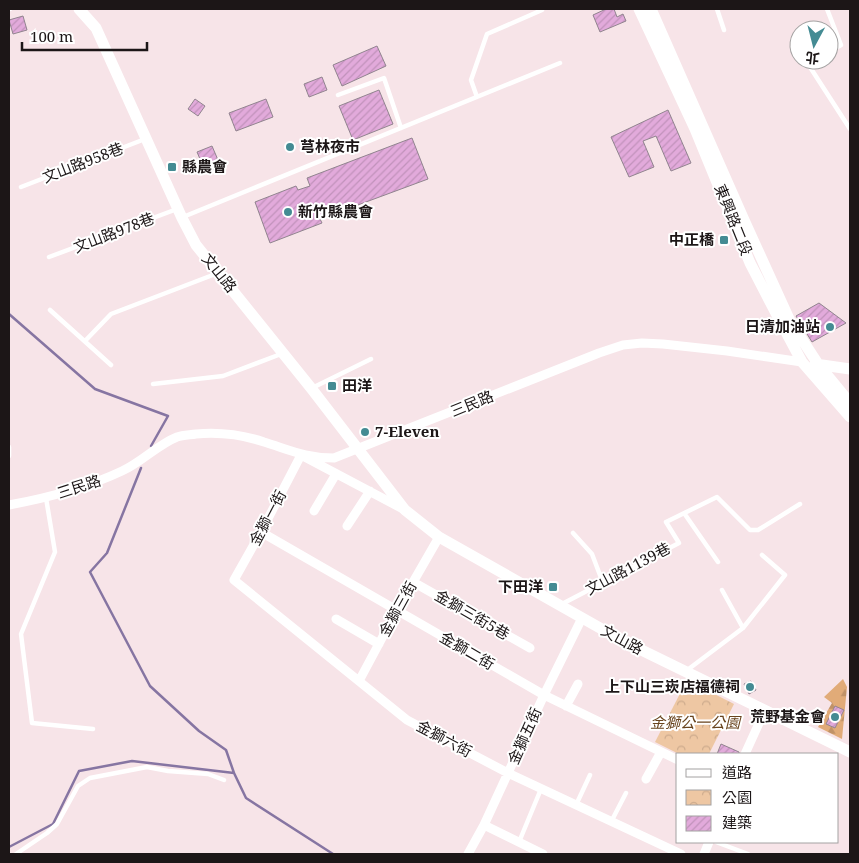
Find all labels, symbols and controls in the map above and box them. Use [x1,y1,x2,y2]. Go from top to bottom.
scale bar [22,20,148,52]
north arrow [789,20,839,70]
text: 100 m [30,26,73,46]
text: 北 [804,48,820,69]
place label: 芎林夜市 [300,136,360,156]
street label: 文山路958巷 [39,137,126,187]
marker: 芎林夜市 [284,141,296,153]
place label: 縣農會 [182,156,227,176]
marker: 縣農會 [166,161,178,173]
street label: 東興路二段 [711,181,757,258]
place label: 新竹縣農會 [298,201,373,221]
marker: 新竹縣農會 [282,206,294,218]
street label: 文山路978巷 [70,207,157,257]
place label: 中正橋 [669,229,715,249]
marker: 中正橋 [718,234,730,246]
street label: 文山路 [198,249,242,296]
place label: 日清加油站 [745,316,820,336]
marker: 日清加油站 [824,321,836,333]
place label: 田洋 [342,375,372,395]
marker: 田洋 [326,380,338,392]
street label: 三民路 [447,385,496,421]
place label: 7-Eleven [375,421,439,441]
marker: 7-Eleven [359,426,371,438]
street label: 三民路 [54,470,103,503]
street label: 金獅一街 [244,486,290,549]
street label: 文山路1139巷 [582,537,674,599]
place label: 下田洋 [498,576,543,596]
street label: 金獅三街 [374,577,420,640]
marker: 下田洋 [547,581,559,593]
street label: 金獅三街5巷 [431,585,514,644]
street label: 文山路 [598,620,647,659]
street label: 金獅二街 [437,626,498,674]
place label: 上下山三崁店福德祠 [605,676,740,696]
marker: 上下山三崁店福德祠 [744,681,756,693]
street label: 金獅五街 [503,704,545,767]
place label: 荒野基金會 [750,706,825,726]
marker: 荒野基金會 [829,711,841,723]
park label: 金獅公一公園 [650,712,742,732]
street label: 金獅六街 [413,715,476,761]
legend [676,753,839,843]
text: 道路 [722,762,752,782]
text: 公園 [722,787,752,807]
text: 建築 [722,812,752,832]

